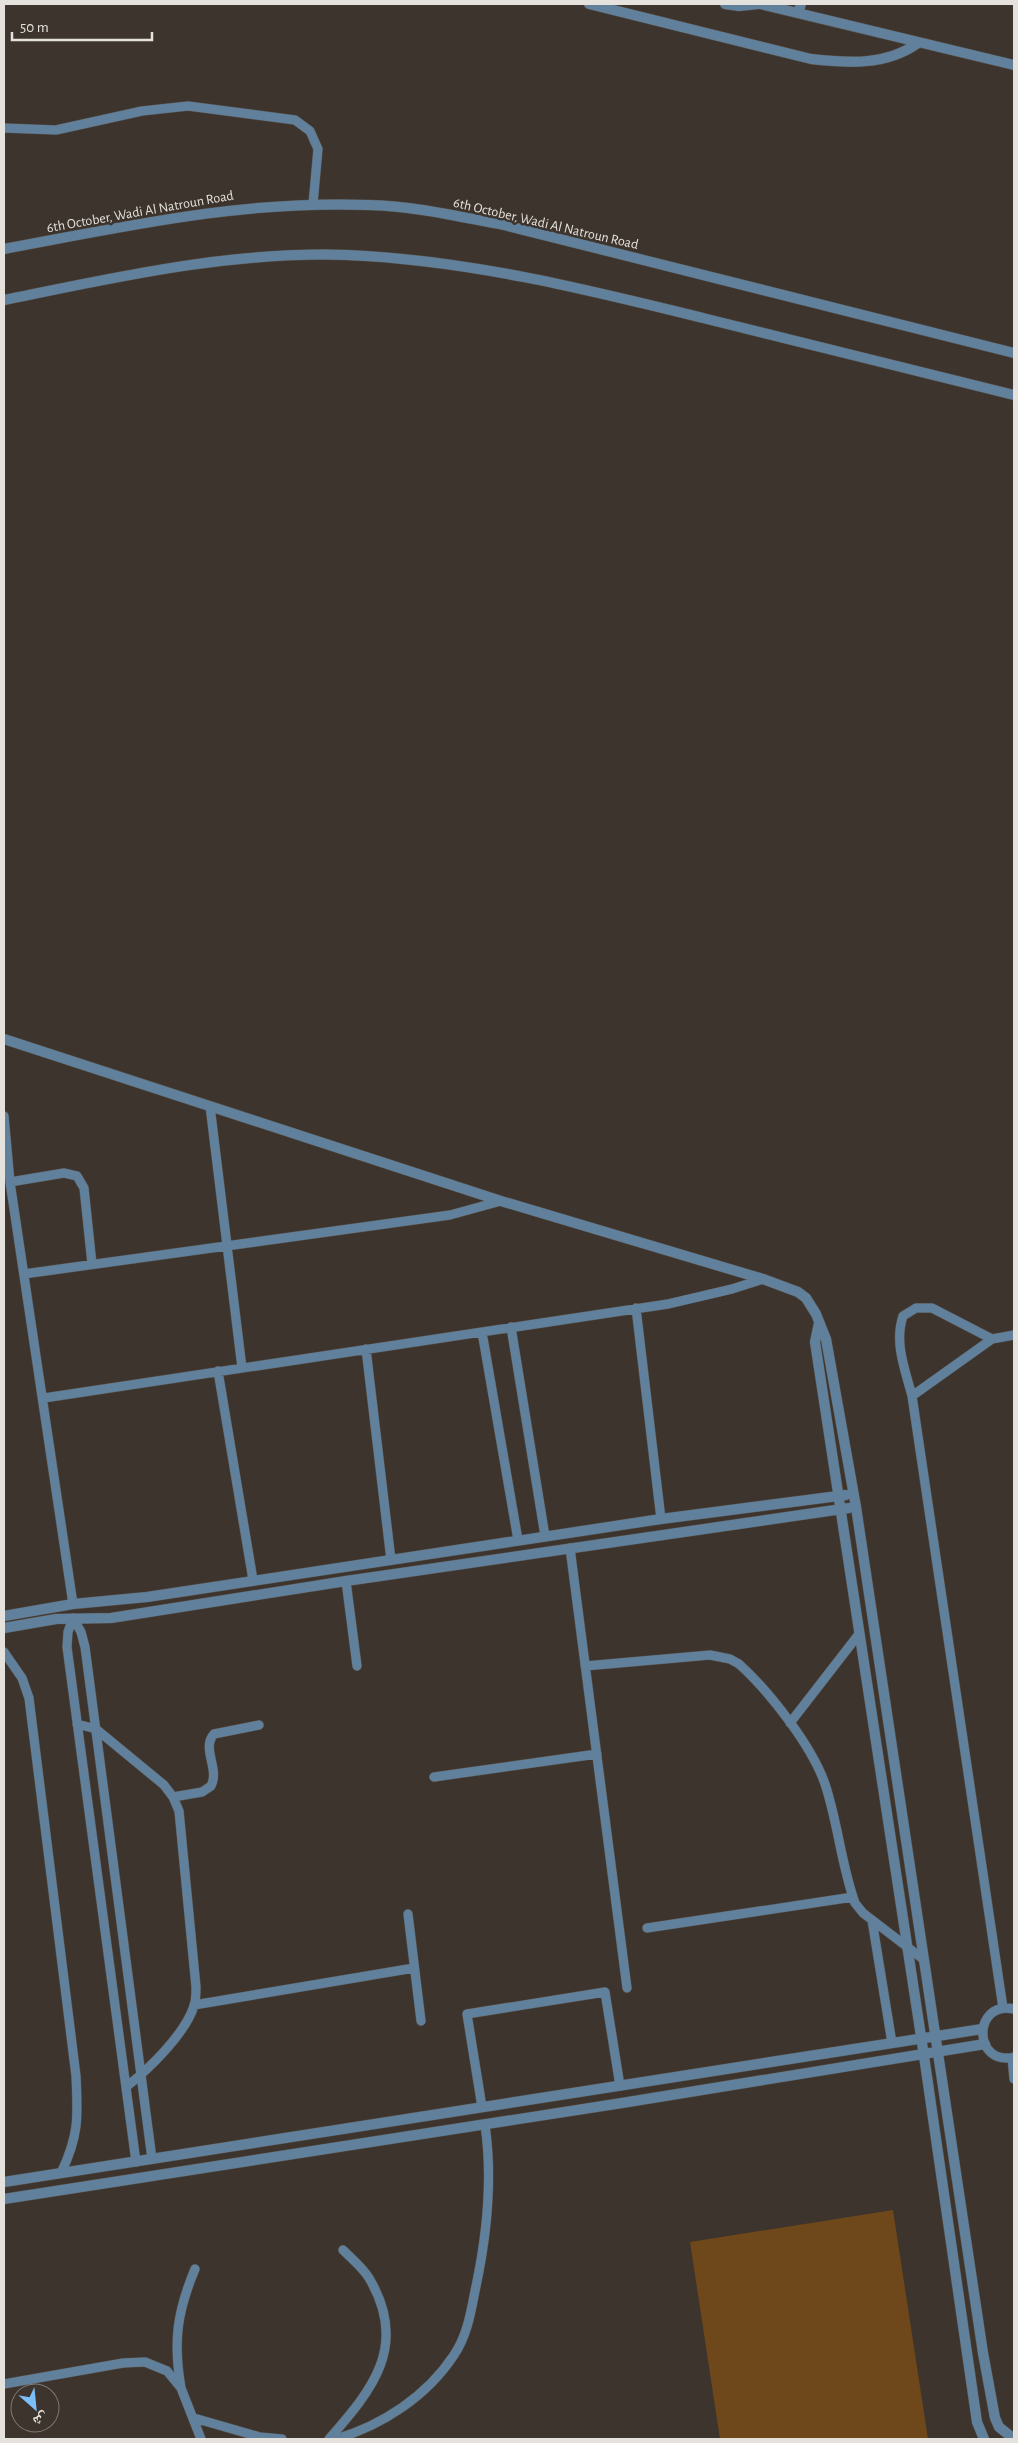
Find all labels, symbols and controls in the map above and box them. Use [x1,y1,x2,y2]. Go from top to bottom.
scale bar [12,10,152,42]
text: 50 m [20,20,49,35]
street label: 6th October, Wadi Al Natroun Road [46,189,235,235]
street label: 6th October, Wadi Al Natroun Road [452,196,640,252]
north arrow [10,2383,60,2433]
text: ش [30,2408,50,2428]

